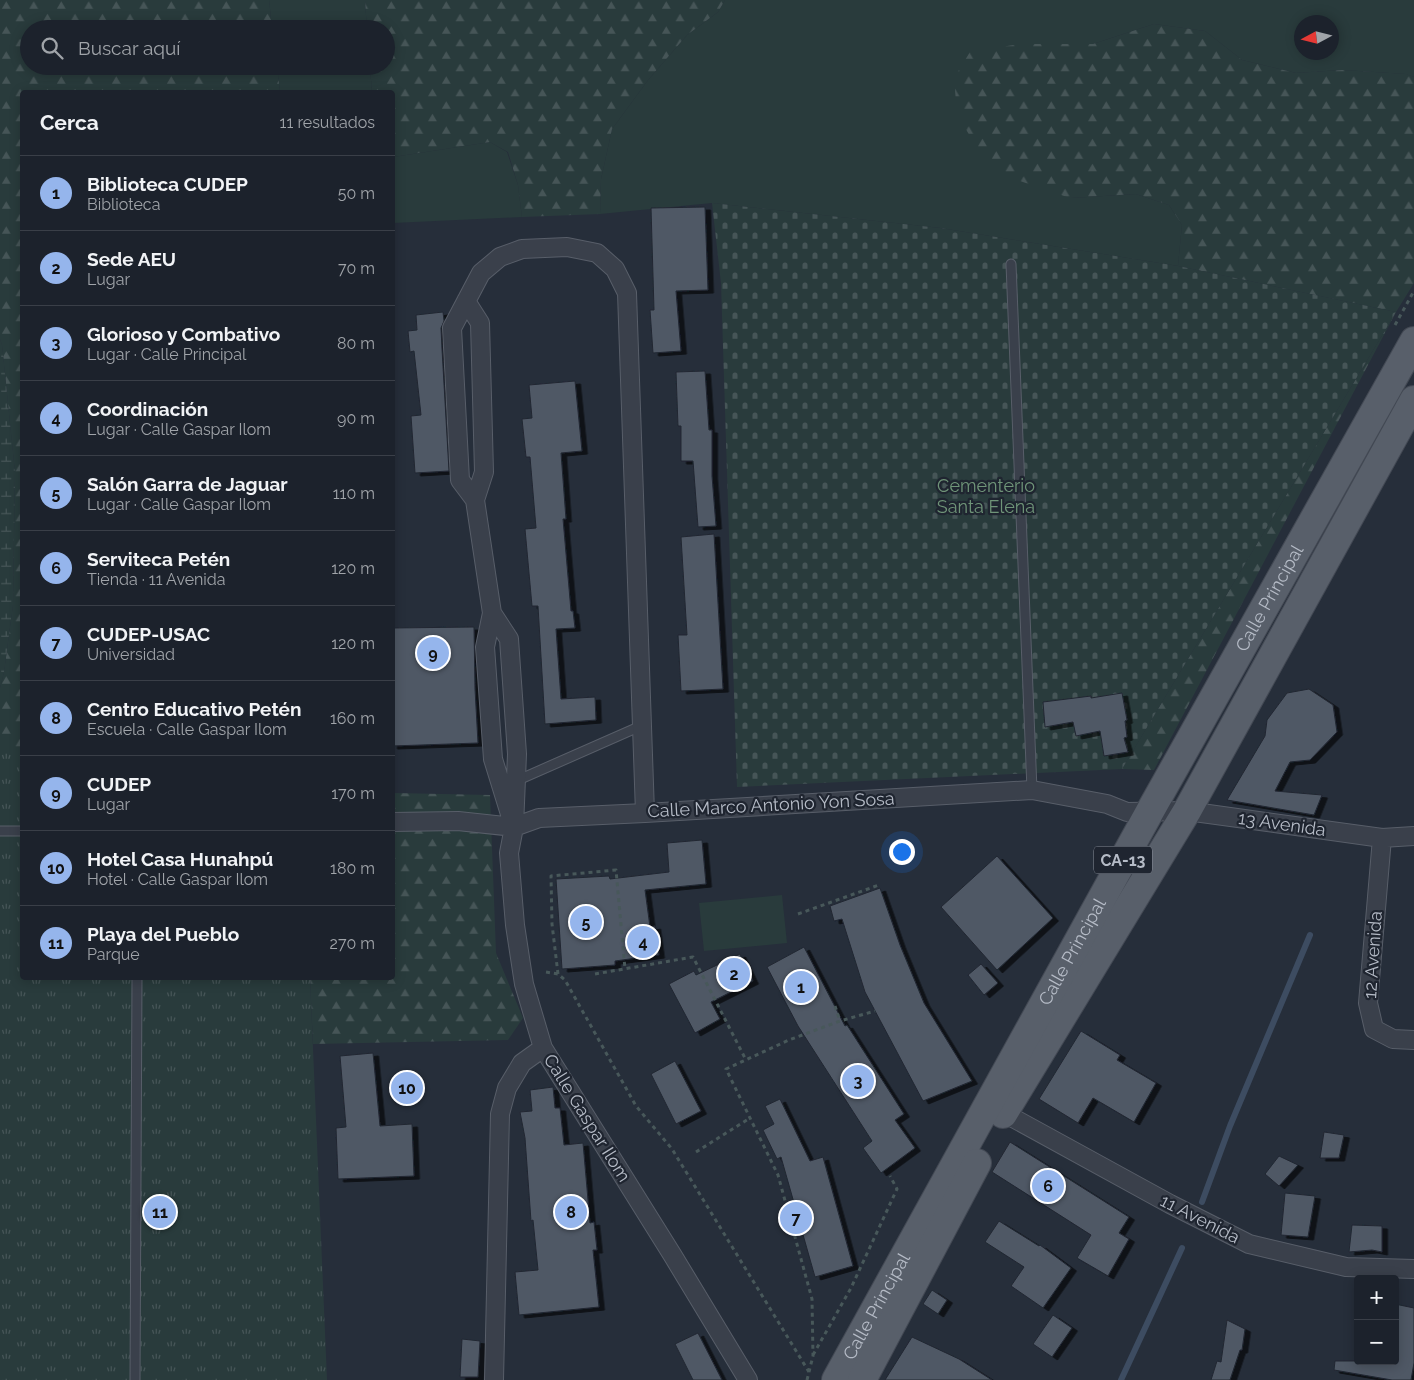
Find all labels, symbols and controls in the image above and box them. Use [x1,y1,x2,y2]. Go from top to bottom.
north arrow [1294,15,1339,60]
search box [20,20,395,75]
icon: search [38,34,66,62]
text: Buscar aquí [78,37,180,59]
text: Cerca [40,110,99,135]
text: 11 resultados [280,113,375,132]
text: Biblioteca CUDEP [87,173,248,195]
text: 1 [52,184,60,203]
text: 50 m [338,184,375,203]
text: Biblioteca [87,195,160,214]
text: Sede AEU [87,248,176,270]
text: 2 [51,259,61,278]
text: 70 m [338,259,375,278]
text: Lugar [87,270,130,289]
text: Glorioso y Combativo [87,323,280,345]
text: 3 [52,334,60,353]
text: 80 m [337,334,375,353]
text: Lugar · Calle Principal [87,345,246,364]
text: Coordinación [87,398,208,420]
text: 4 [51,409,61,428]
text: 90 m [337,409,375,428]
text: Lugar · Calle Gaspar Ilom [87,420,271,439]
text: Salón Garra de Jaguar [87,473,288,495]
park label: Cementerio Santa Elena [937,475,1035,517]
text: 5 [52,484,60,503]
text: 110 m [333,484,375,503]
text: Lugar · Calle Gaspar Ilom [87,495,271,514]
street label: Calle Principal [1231,541,1307,655]
text: Serviteca Petén [87,548,230,570]
text: 6 [51,559,61,578]
text: 120 m [331,559,375,578]
text: Tienda · 11 Avenida [87,570,226,589]
text: CUDEP-USAC [87,623,210,645]
text: 7 [52,634,60,653]
text: 120 m [331,634,375,653]
pin: 9 [417,634,449,672]
text: Universidad [87,645,175,664]
text: Centro Educativo Petén [87,698,301,720]
text: 8 [51,709,61,728]
text: 160 m [330,709,375,728]
text: Escuela · Calle Gaspar Ilom [87,720,287,739]
text: CUDEP [87,773,151,795]
text: 9 [51,784,61,803]
text: 170 m [331,784,375,803]
street label: Calle Marco Antonio Yon Sosa [647,788,895,821]
text: Lugar [87,795,130,814]
street label: 13 Avenida [1237,807,1327,840]
your location [889,839,915,865]
road number: CA-13 [1094,846,1152,874]
text: Hotel Casa Hunahpú [87,848,273,870]
text: 10 [47,859,65,878]
text: 180 m [330,859,375,878]
text: Hotel · Calle Gaspar Ilom [87,870,268,889]
street label: Calle Principal [1034,895,1110,1009]
pin: 5 [570,903,602,941]
street label: 12 Avenida [1359,910,1386,1000]
text: Playa del Pueblo [87,923,239,945]
pin: 4 [627,923,659,961]
text: 11 [48,934,64,953]
text: 270 m [330,934,375,953]
text: Parque [87,945,140,964]
pin: 2 [718,955,750,993]
pin: 1 [785,968,817,1006]
street label: Calle Gaspar Ilom [540,1050,635,1185]
pin: 3 [842,1062,874,1100]
pin: 10 [391,1069,423,1107]
pin: 6 [1032,1167,1064,1205]
street label: 11 Avenida [1157,1190,1243,1247]
pin: 11 [144,1193,176,1231]
pin: 8 [555,1193,587,1231]
pin: 7 [780,1199,812,1237]
street label: Calle Principal [838,1249,914,1363]
map controls [1354,1275,1399,1365]
button: + [1354,1275,1399,1320]
button: − [1354,1320,1399,1365]

